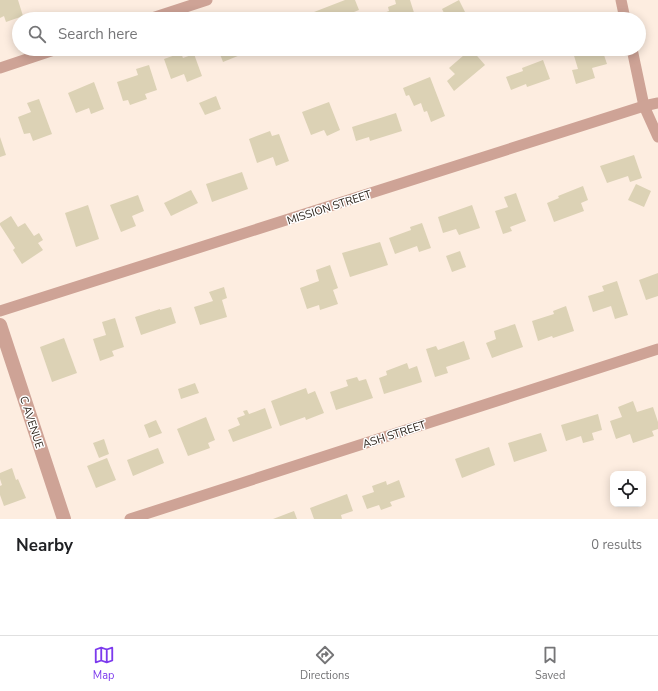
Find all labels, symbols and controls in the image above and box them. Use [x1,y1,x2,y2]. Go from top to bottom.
search box [12,12,646,56]
icon: search [26,23,48,45]
text: Search here [58,24,138,44]
street label: MISSION STREET [285,187,374,228]
street label: C AVENUE [16,394,47,450]
street label: ASH STREET [361,417,428,452]
map controls [610,471,646,507]
button: locate [610,471,646,507]
text: Nearby [16,534,73,557]
text: 0 results [591,536,642,554]
tab: Map [93,644,115,683]
tab: Directions [300,644,350,683]
tab: Saved [535,644,565,683]

